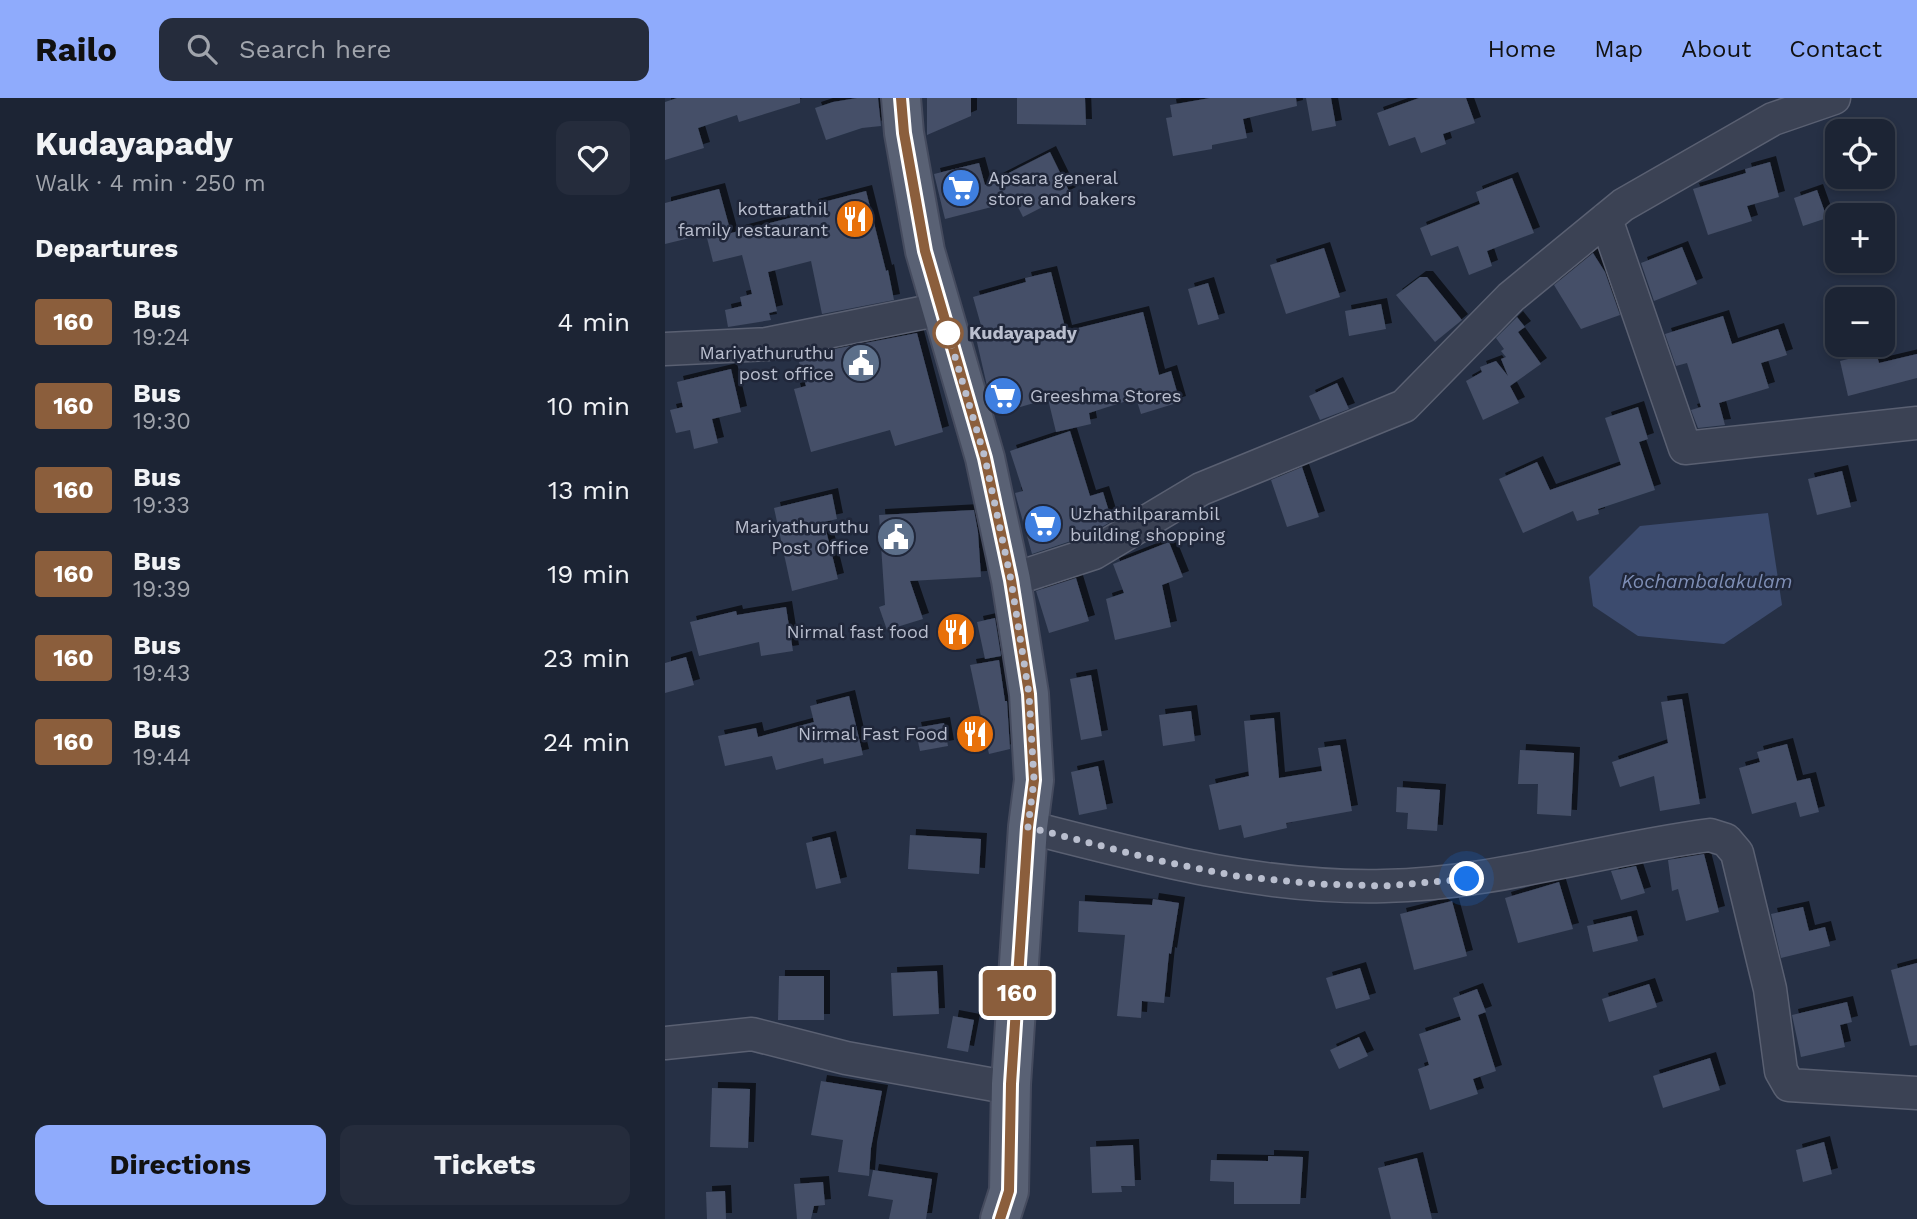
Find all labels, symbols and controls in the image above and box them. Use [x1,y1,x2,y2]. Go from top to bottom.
search box [159,18,649,81]
text: Railo [35,30,117,69]
icon: search [183,30,221,68]
text: Search here [239,34,391,64]
text: Home [1488,35,1556,63]
text: Map [1594,35,1643,63]
text: About [1681,35,1751,63]
text: Contact [1789,35,1882,63]
map controls [1825,119,1895,357]
button: locate [1825,119,1895,189]
button: heart [556,121,630,195]
text: Kudayapady [35,124,233,163]
supermarket icon: Apsara general store and bakers [940,167,982,209]
place label: Apsara general store and bakers [988,167,1136,209]
text: Walk · 4 min · 250 m [35,170,266,197]
place label: kottarathil family restaurant [678,198,828,240]
restaurant icon: kottarathil family restaurant [834,198,876,240]
button: + [1825,203,1895,273]
text: Departures [35,233,178,263]
button: − [1825,287,1895,357]
text: Bus [133,294,181,324]
text: 4 min [557,307,630,337]
text: 160 [53,308,94,336]
marker: Kudayapady [933,318,963,348]
place label: Kudayapady [969,322,1078,343]
text: 19:24 [133,324,190,351]
place label: Mariyathuruthu post office [700,342,834,384]
public building icon: Mariyathuruthu post office [840,342,882,384]
supermarket icon: Greeshma Stores [982,375,1024,417]
text: Bus [133,378,181,408]
place label: Greeshma Stores [1030,385,1181,406]
text: 10 min [547,391,630,421]
text: 160 [53,392,94,420]
text: 19:30 [133,408,191,435]
text: Bus [133,462,181,492]
text: 13 min [548,475,630,505]
text: 160 [53,476,94,504]
text: 19:33 [133,492,190,519]
supermarket icon: Uzhathilparambil building shopping [1022,503,1064,545]
place label: Uzhathilparambil building shopping [1070,503,1226,545]
place label: Mariyathuruthu Post Office [735,516,869,558]
public building icon: Mariyathuruthu Post Office [875,516,917,558]
text: Bus [133,546,181,576]
text: 19 min [547,559,630,589]
text: 160 [53,560,94,588]
water label: Kochambalakulam [1622,570,1792,593]
text: 19:39 [133,576,191,603]
restaurant icon: Nirmal fast food [935,611,977,653]
place label: Nirmal fast food [786,621,929,642]
text: Bus [133,630,181,660]
text: 23 min [543,643,630,673]
text: 160 [53,644,94,672]
text: 19:43 [133,660,190,687]
restaurant icon: Nirmal Fast Food [954,713,996,755]
text: Bus [133,714,181,744]
place label: Nirmal Fast Food [798,723,948,744]
text: 24 min [543,727,630,757]
text: 160 [53,728,94,756]
text: 19:44 [133,744,191,771]
your location [1449,861,1484,896]
line badge: 160 [977,970,1057,1016]
text: 160 [997,979,1037,1007]
button: Directions [35,1125,326,1205]
button: Tickets [340,1125,630,1205]

